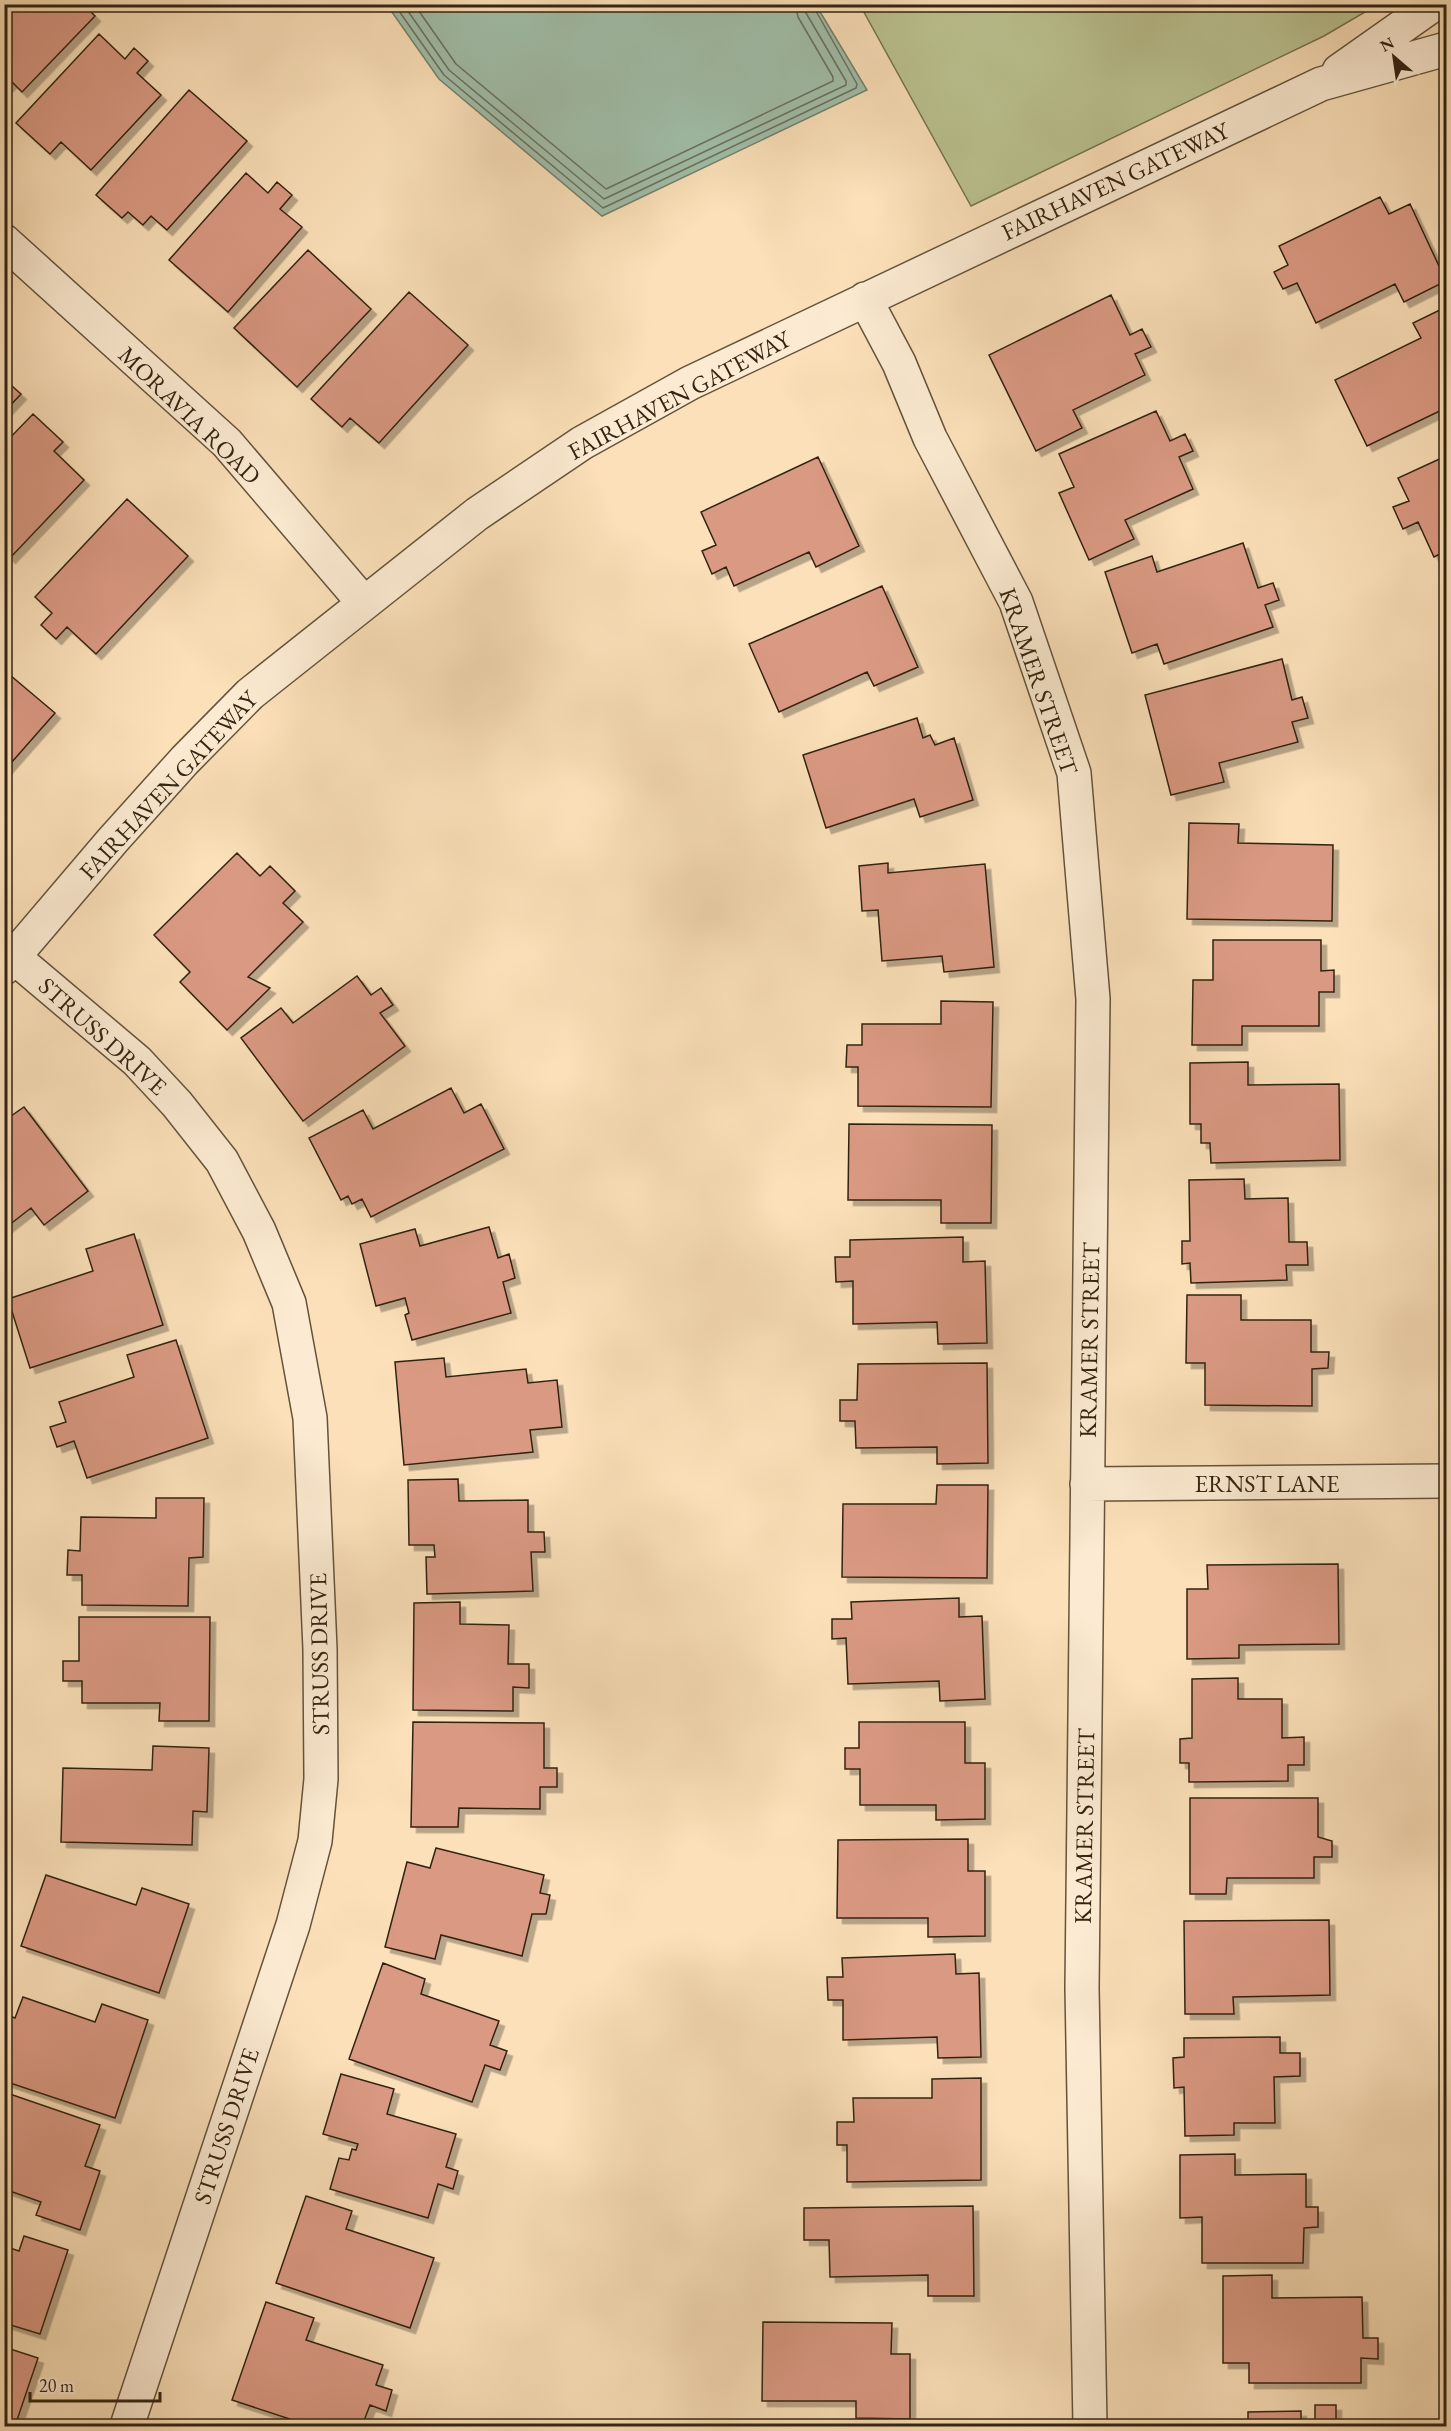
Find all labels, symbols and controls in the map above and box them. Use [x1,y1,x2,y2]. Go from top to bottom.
north arrow [1364,27,1424,87]
text: N [1376,32,1398,57]
street label: FAIRHAVEN GATEWAY [996,114,1235,247]
street label: FAIRHAVEN GATEWAY [562,323,797,467]
street label: MORAVIA ROAD [112,339,268,491]
street label: KRAMER STREET [993,583,1086,779]
street label: FAIRHAVEN GATEWAY [72,683,265,886]
street label: STRUSS DRIVE [32,970,174,1102]
street label: KRAMER STREET [1072,1241,1106,1438]
street label: ERNST LANE [1195,1468,1339,1499]
street label: STRUSS DRIVE [302,1573,336,1735]
street label: KRAMER STREET [1067,1727,1101,1924]
street label: STRUSS DRIVE [186,2044,266,2208]
scale bar [30,2365,160,2403]
text: 20 m [39,2374,74,2397]

